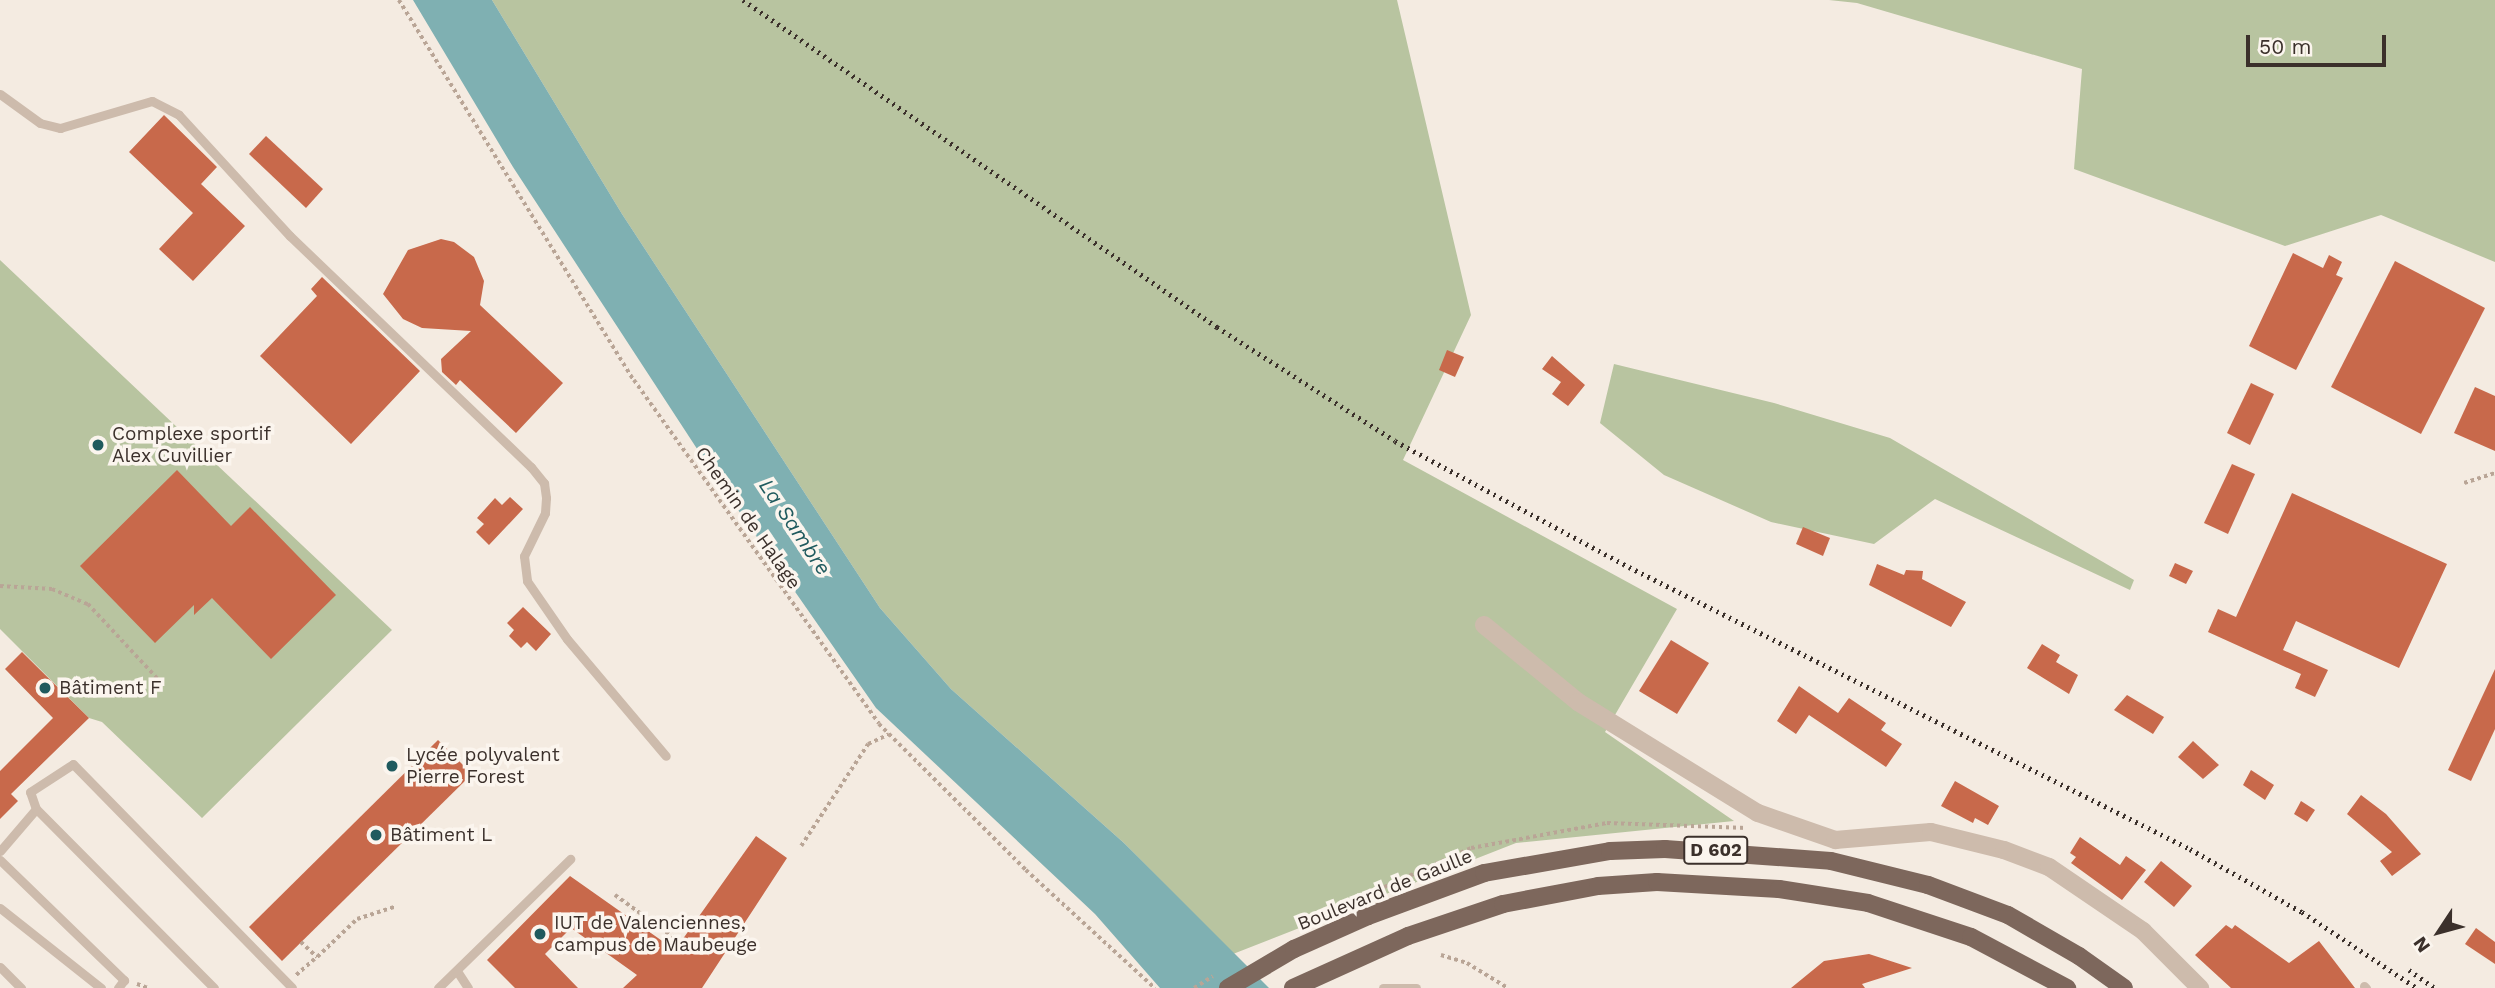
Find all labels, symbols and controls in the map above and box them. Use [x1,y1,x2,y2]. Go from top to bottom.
scale bar [2250,21,2390,65]
text: 50 m [2259,34,2311,59]
place label: Complexe sportif Alex Cuvillier [112,423,271,467]
marker: Complexe sportif Alex Cuvillier [90,437,106,453]
street label: Chemin de Halage [690,442,806,594]
water label: La Sambre [754,474,836,580]
place label: Bâtiment F [59,677,162,699]
marker: Bâtiment F [37,680,53,696]
place label: Lycée polyvalent Pierre Forest [406,744,560,788]
marker: Lycée polyvalent Pierre Forest [384,758,400,774]
place label: Bâtiment L [390,824,492,846]
marker: Bâtiment L [368,827,384,843]
road number: D 602 [1683,836,1749,864]
street label: Boulevard de Gaulle [1294,845,1476,935]
north arrow [2404,897,2474,967]
place label: IUT de Valenciennes, campus de Maubeuge [554,912,757,956]
marker: IUT de Valenciennes, campus de Maubeuge [532,926,548,942]
text: N [2408,932,2435,957]

